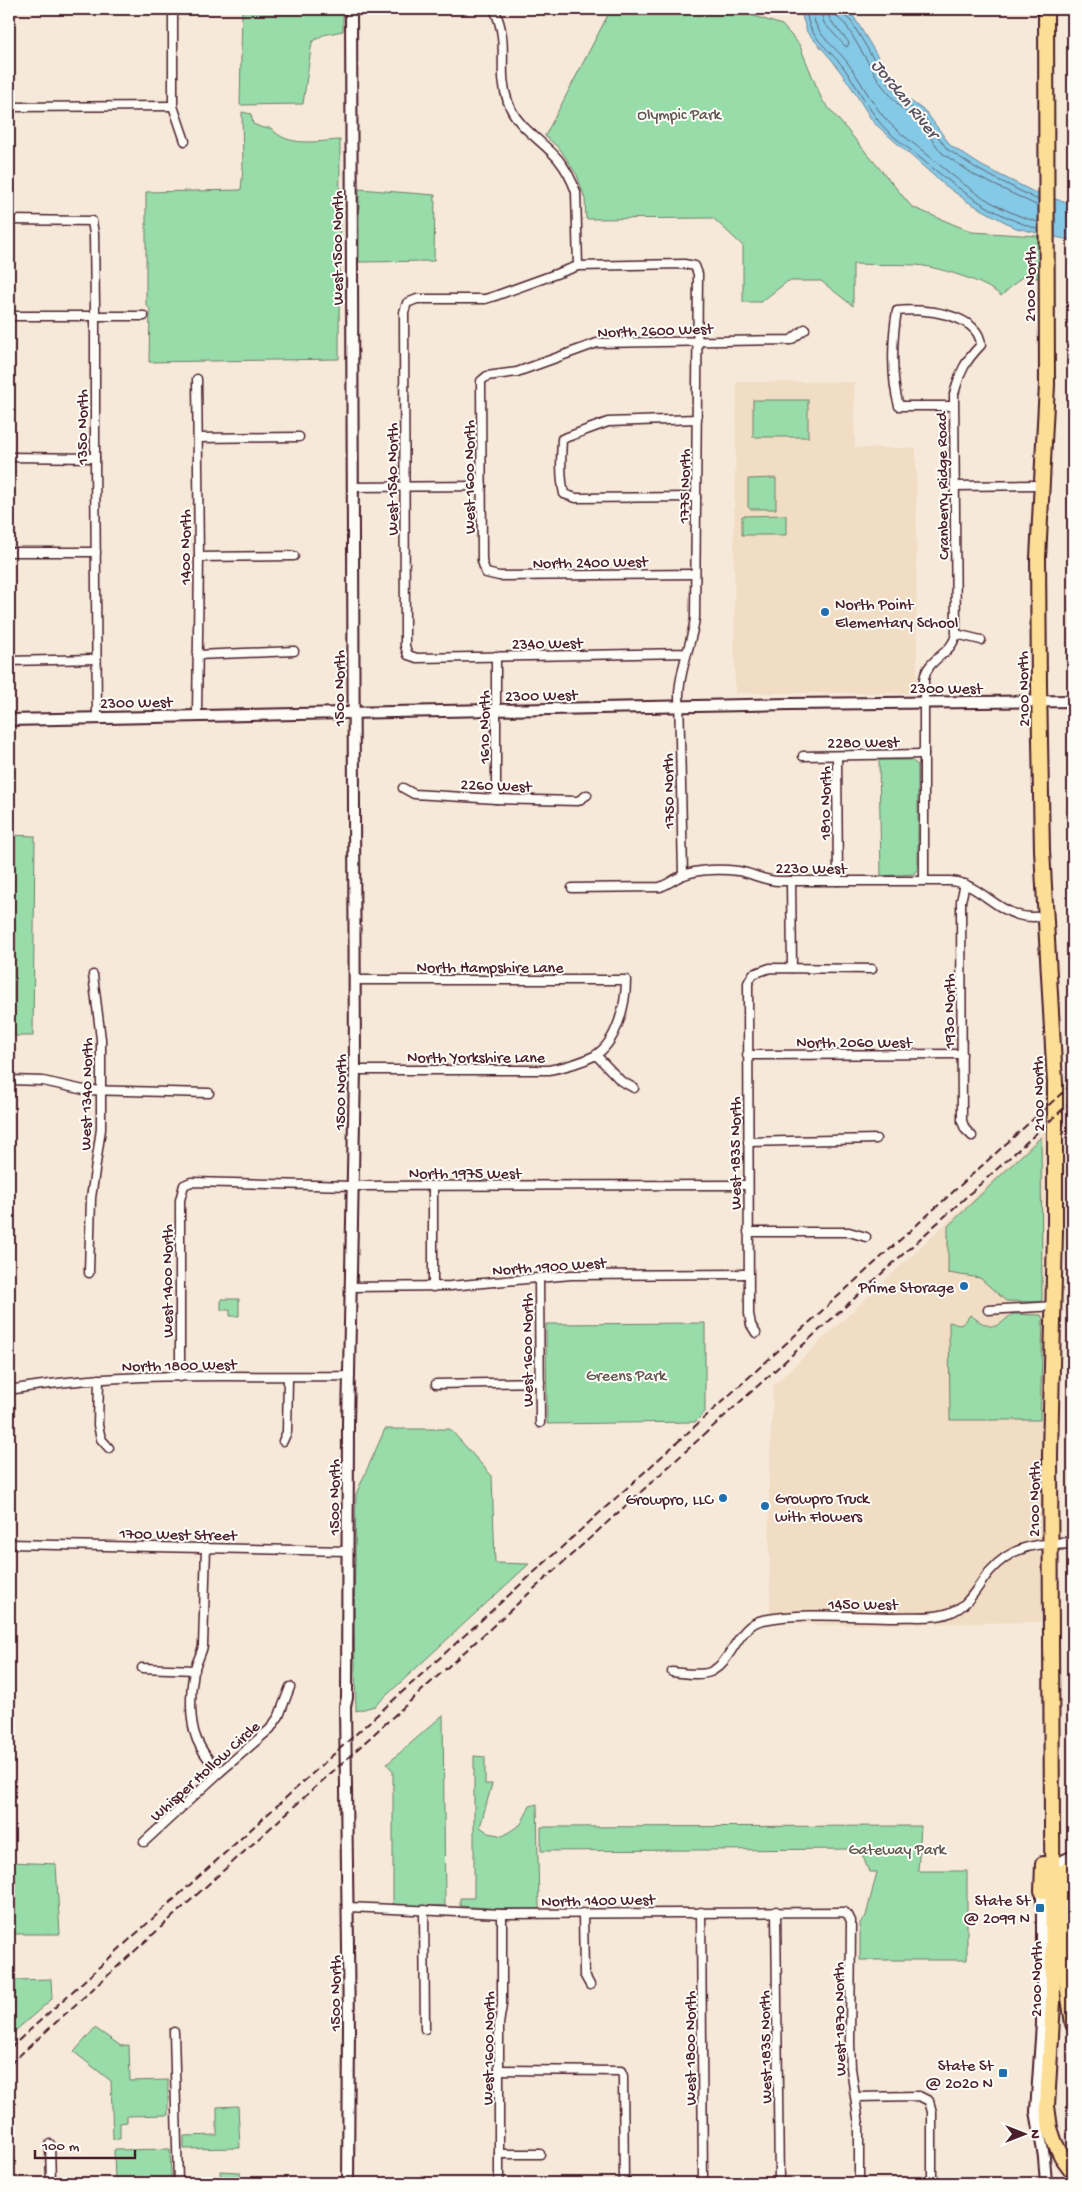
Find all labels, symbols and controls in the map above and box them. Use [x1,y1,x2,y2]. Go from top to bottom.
water label: Jordan River [866,56,945,146]
park label: Olympic Park [637,107,723,126]
street label: West 1500 North [330,190,349,305]
street label: 2100 North [1023,246,1042,322]
street label: North 2600 West [597,321,715,344]
street label: 1350 North [75,389,94,466]
street label: Cranberry Ridge Road [934,410,955,560]
street label: West 1600 North [462,420,481,534]
street label: West 1540 North [385,422,404,535]
street label: 1775 North [676,448,697,525]
street label: 1400 North [178,509,197,586]
street label: North 2400 West [532,554,649,575]
place label: North Point Elementary School [835,597,958,634]
marker: North Point Elementary School [819,606,831,618]
street label: 2340 West [511,635,584,656]
street label: 1500 North [332,649,351,727]
street label: 2100 North [1015,650,1036,727]
street label: 2300 West [910,681,984,700]
street label: 2300 West [505,687,579,708]
street label: 1610 North [477,690,496,765]
street label: 2300 West [100,694,174,715]
street label: 2280 West [827,734,900,755]
street label: 1750 North [660,753,681,830]
street label: 1810 North [818,766,837,841]
street label: 2260 West [460,777,533,798]
street label: 2230 West [775,861,848,880]
street label: North Hampshire Lane [417,960,564,979]
street label: 1930 North [942,973,961,1050]
street label: North 2060 West [796,1035,913,1054]
street label: West 1340 North [78,1037,99,1151]
street label: North Yorkshire Lane [407,1050,546,1069]
street label: 1500 North [332,1053,353,1131]
street label: 2100 North [1030,1055,1051,1132]
street label: West 1835 North [728,1096,747,1210]
street label: North 1975 West [409,1166,523,1185]
street label: West 1400 North [160,1224,179,1338]
street label: North 1900 West [492,1255,608,1282]
place label: Prime Storage [857,1280,955,1299]
marker: Prime Storage [958,1280,970,1292]
street label: West 1600 North [520,1293,539,1407]
street label: North 1800 West [122,1357,238,1378]
park label: Greens Park [586,1368,668,1387]
street label: 1500 North [327,1458,346,1536]
street label: 2100 North [1027,1461,1046,1537]
place label: Growpro Truck with Flowers [775,1491,871,1528]
place label: Growpro, LLC [625,1492,714,1511]
marker: Growpro, LLC [717,1492,729,1504]
marker: Growpro Truck with Flowers [759,1500,771,1512]
street label: 1700 West Street [118,1526,238,1547]
street label: 1450 West [827,1597,899,1616]
street label: Whisper Hollow Circle [148,1718,266,1827]
park label: Gateway Park [848,1842,947,1861]
street label: North 1400 West [541,1892,656,1913]
place label: State St @ 2099 N [963,1893,1031,1930]
marker: State St @ 2099 N [1034,1902,1046,1914]
street label: 2100 North [1029,1941,1048,2017]
street label: 1500 North [328,1954,347,2032]
street label: West 1870 North [831,1961,852,2076]
street label: West 1600 North [480,1990,501,2105]
street label: West 1800 North [683,1990,702,2105]
street label: West 1835 North [757,1990,778,2104]
place label: State St @ 2020 N [925,2058,994,2095]
marker: State St @ 2020 N [997,2067,1009,2079]
north arrow [1000,2110,1050,2160]
scale bar [35,2127,135,2159]
text: N [1026,2129,1043,2139]
text: 100 m [41,2138,80,2156]

